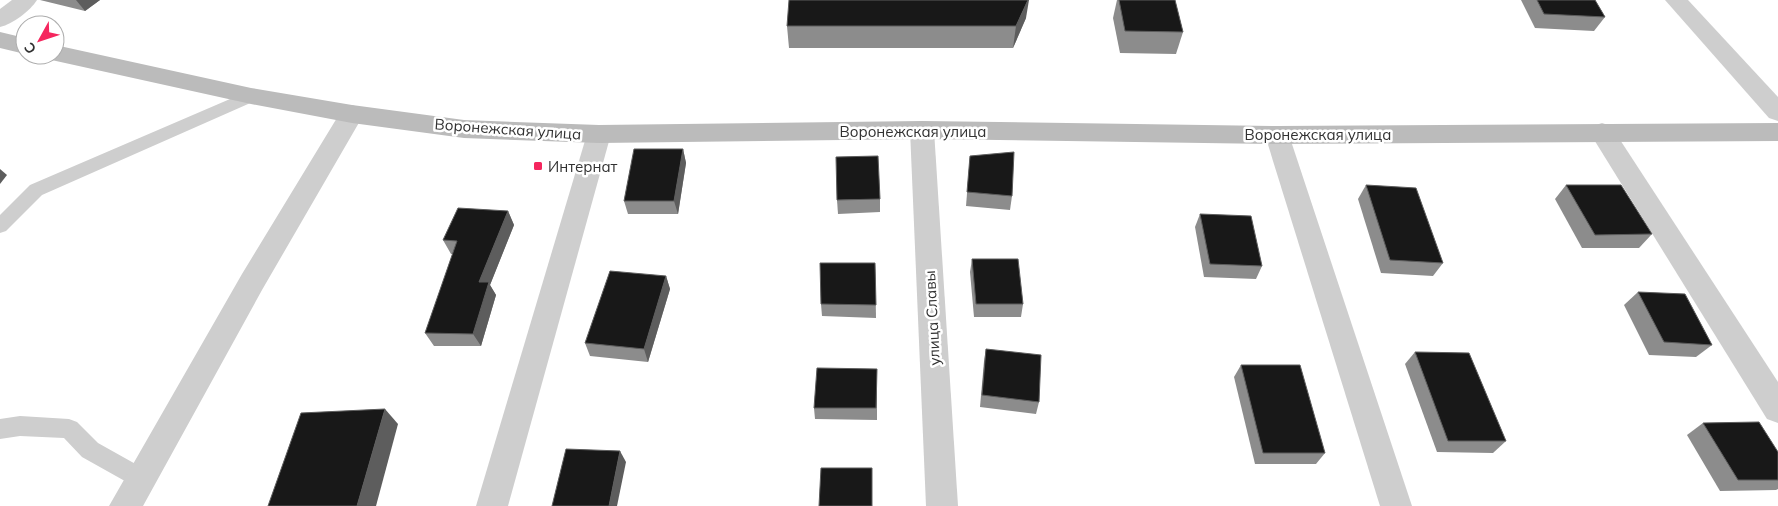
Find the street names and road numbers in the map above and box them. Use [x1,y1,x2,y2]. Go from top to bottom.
street label: Воронежская улица [434,114,582,144]
street label: Воронежская улица [840,122,986,141]
street label: Воронежская улица [1245,125,1391,144]
street label: улица Славы [920,270,944,366]

